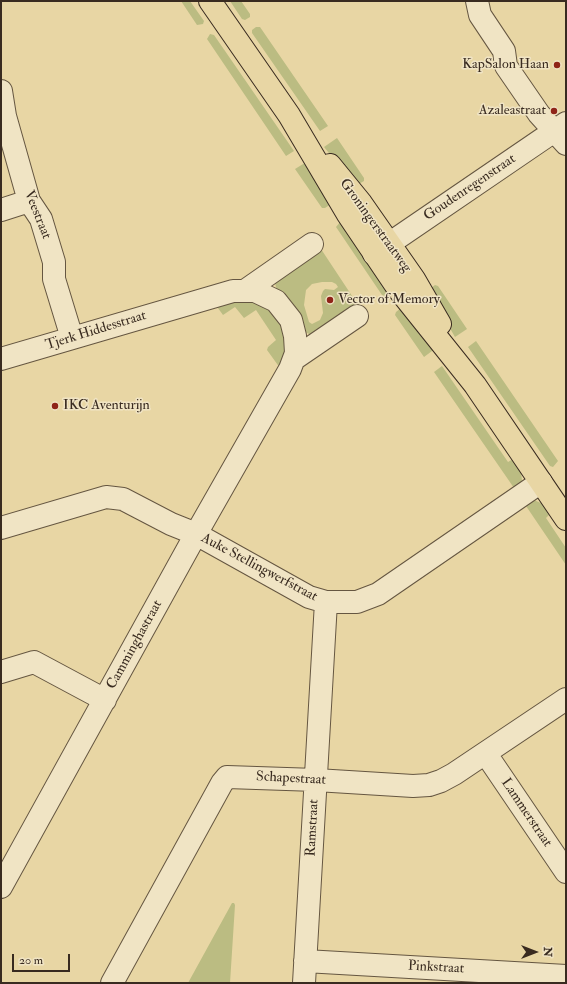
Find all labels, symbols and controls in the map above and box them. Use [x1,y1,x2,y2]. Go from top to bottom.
place label: KapSalon Haan [462,57,549,73]
marker: KapSalon Haan [552,60,562,70]
place label: Azaleastraat [479,103,546,119]
marker: Azaleastraat [549,106,559,116]
street label: Goudenregenstraat [421,151,519,225]
street label: Groningerstraatweg [335,176,415,276]
street label: Veestraat [20,188,54,242]
place label: Vector of Memory [338,292,440,308]
marker: Vector of Memory [325,295,335,305]
street label: Tjerk Hiddesstraat [44,308,148,354]
place label: IKC Aventurijn [63,398,150,414]
marker: IKC Aventurijn [50,401,60,411]
street label: Auke Stellingwerfstraat [198,530,320,606]
street label: Camminghastraat [104,598,166,692]
street label: Schapestraat [256,769,326,789]
street label: Lammerstraat [497,775,555,851]
street label: Ramstraat [303,799,323,857]
north arrow [515,932,555,972]
scale bar [14,946,72,972]
text: N [541,947,554,957]
text: 20 m [19,953,43,968]
street label: Pinkstraat [407,958,465,978]

